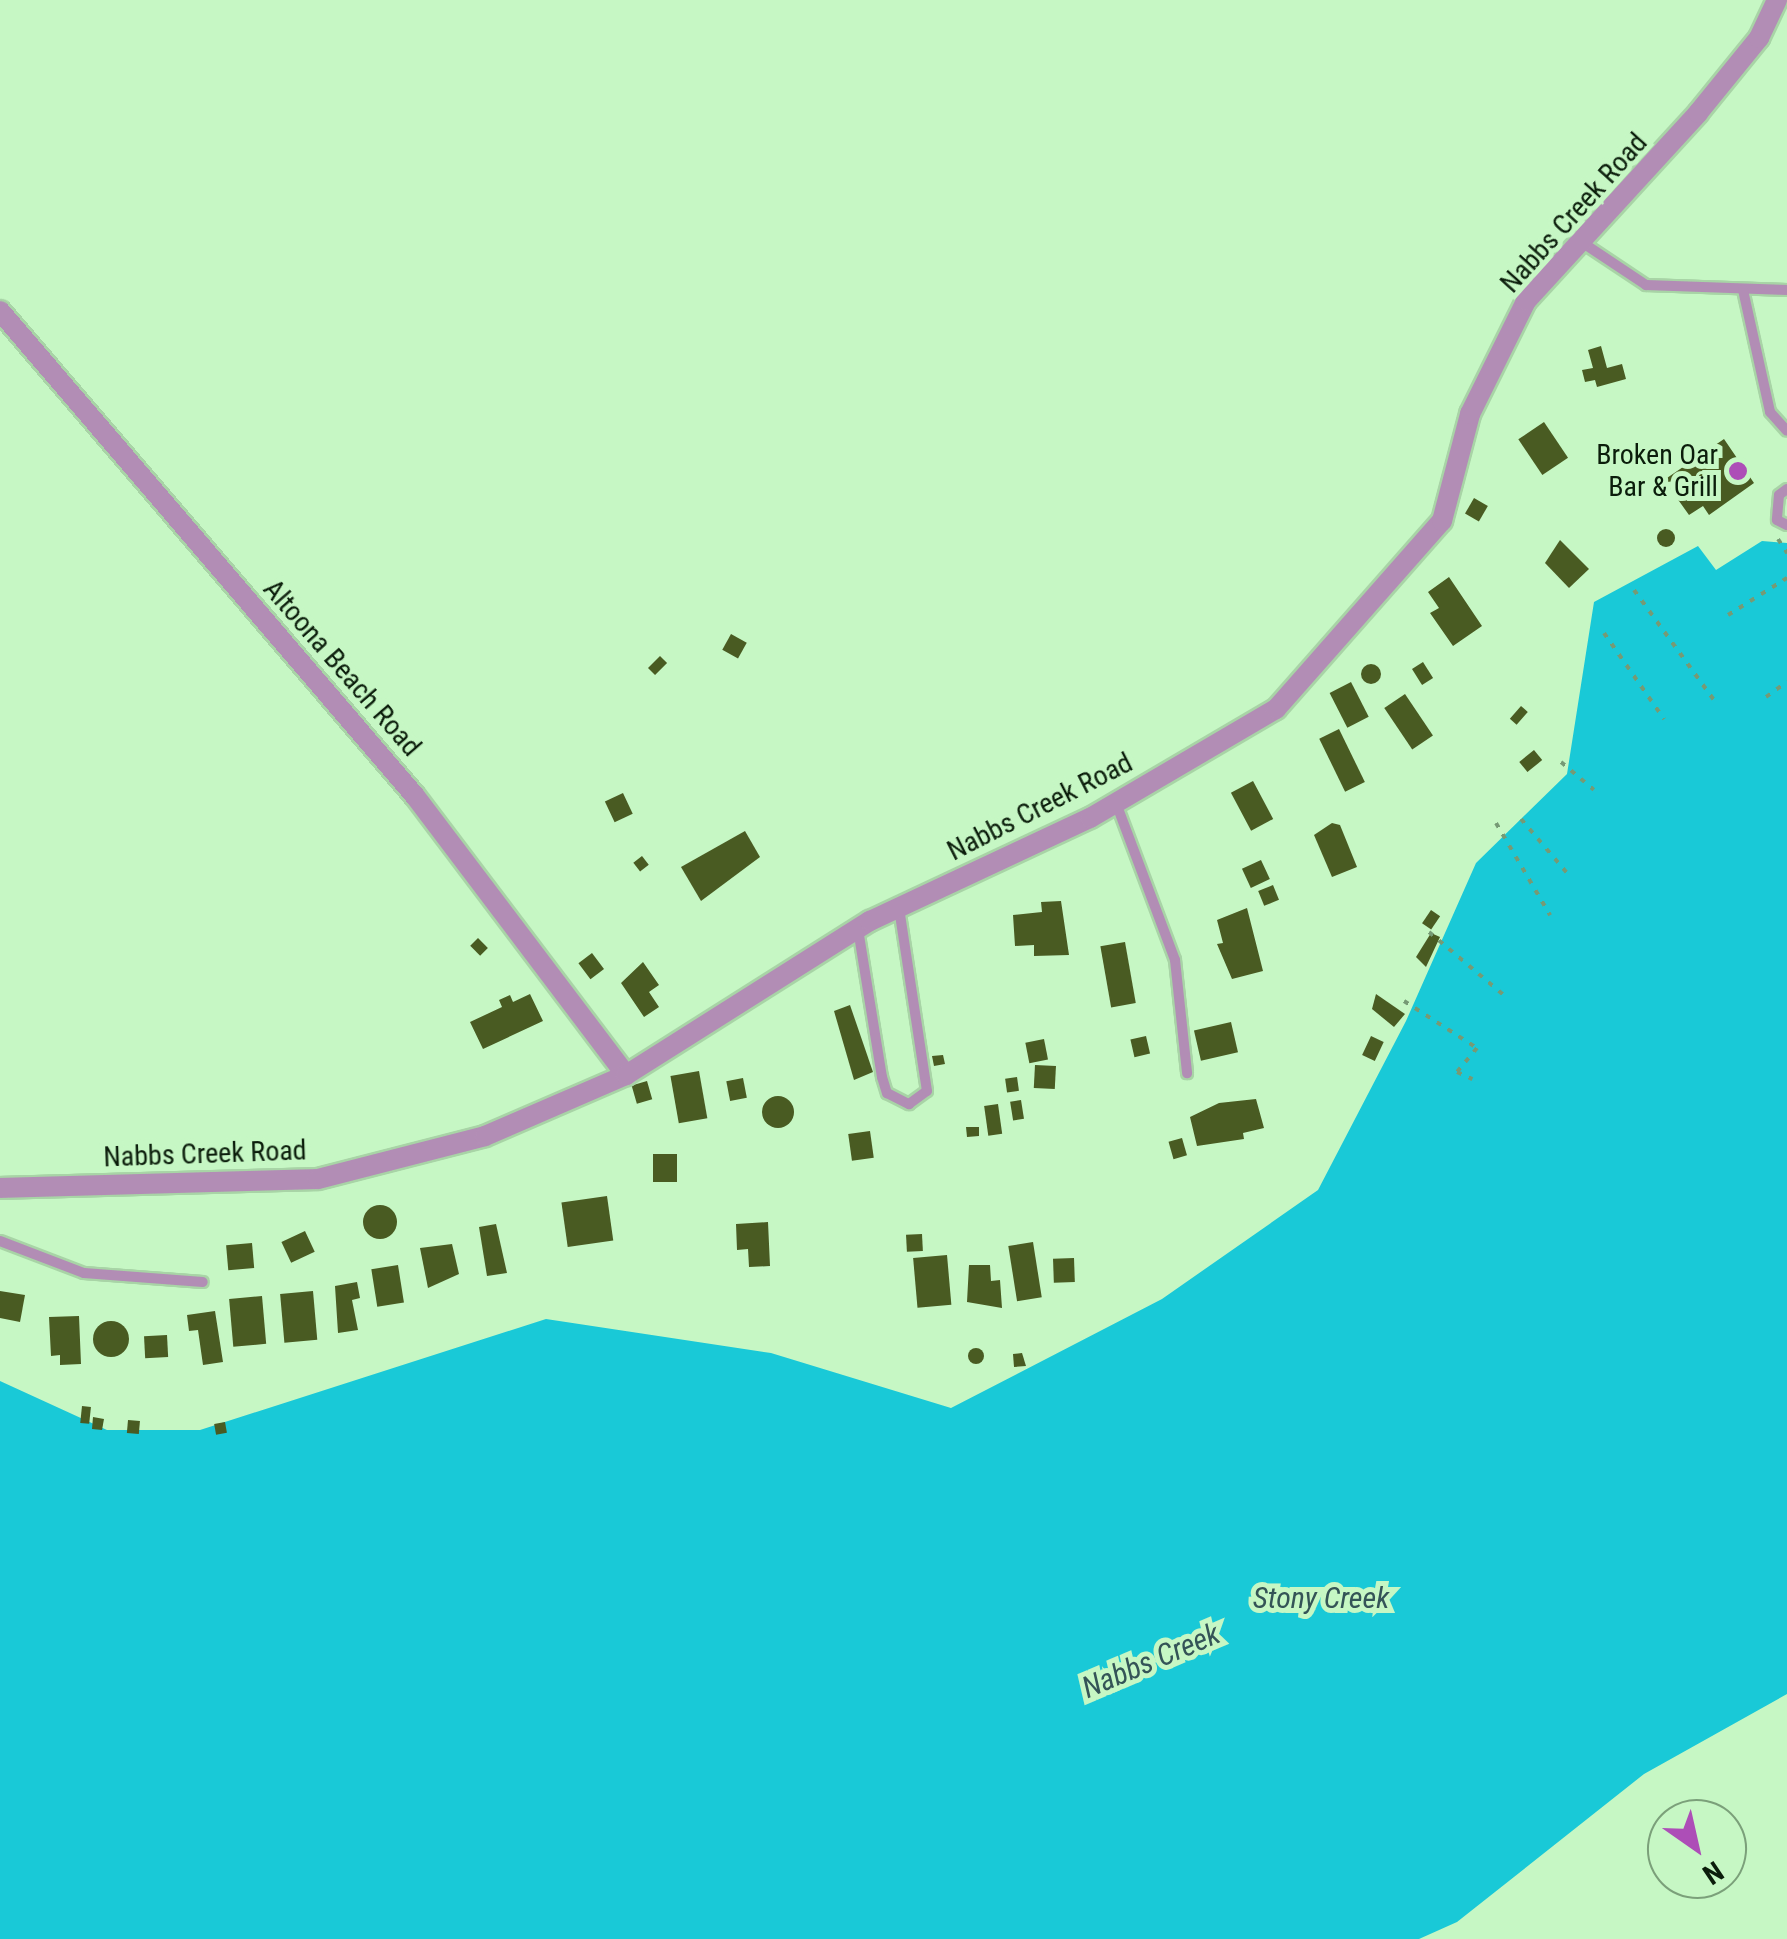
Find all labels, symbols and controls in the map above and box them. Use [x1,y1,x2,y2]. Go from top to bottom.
street label: Nabbs Creek Road [1494,126,1654,300]
place label: Broken Oar Bar & Grill [1596,438,1718,504]
marker: Broken Oar Bar & Grill [1727,460,1749,482]
street label: Altoona Beach Road [256,573,428,763]
street label: Nabbs Creek Road [942,746,1138,868]
street label: Nabbs Creek Road [103,1134,307,1174]
water label: Stony Creek [1253,1580,1389,1616]
water label: Nabbs Creek [1077,1616,1225,1706]
north arrow [1647,1799,1747,1899]
text: N [1697,1854,1729,1891]

